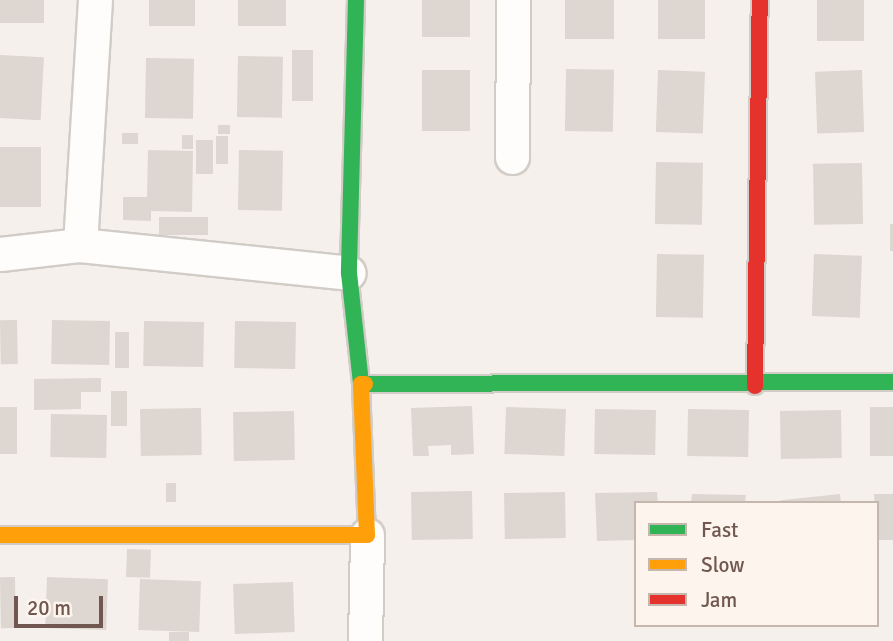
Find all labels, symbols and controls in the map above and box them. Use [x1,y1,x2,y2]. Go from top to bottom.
legend [634,501,879,627]
text: Fast [701,517,738,543]
text: Slow [701,552,745,578]
scale bar [18,582,107,626]
text: Jam [701,587,737,613]
text: 20 m [27,595,71,621]

